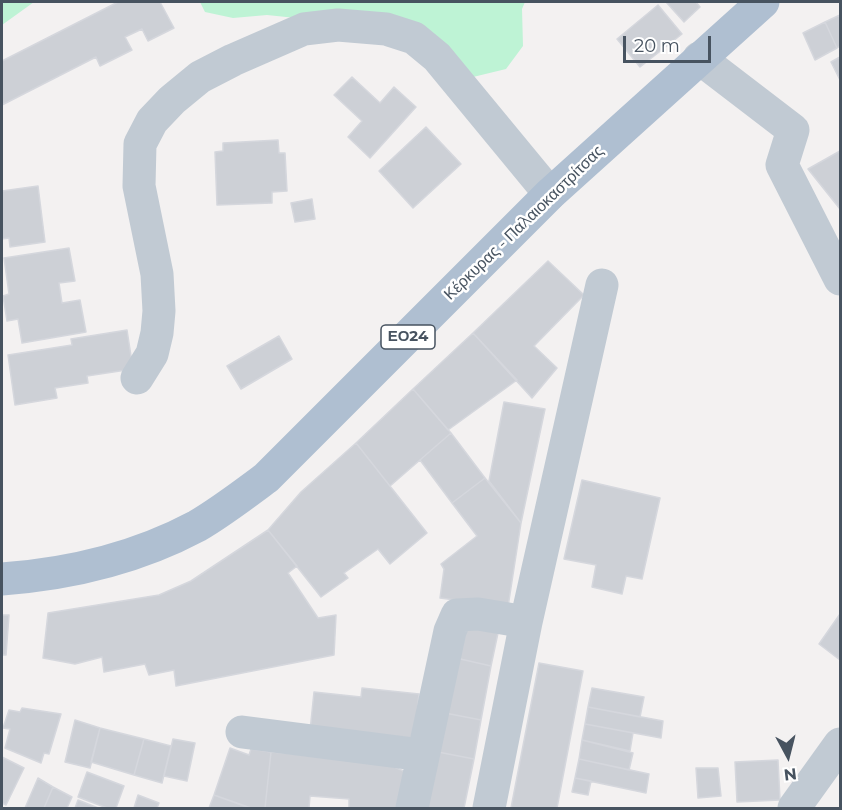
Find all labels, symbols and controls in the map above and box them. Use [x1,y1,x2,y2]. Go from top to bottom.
scale bar [626,24,714,62]
text: 20 m [634,35,680,57]
street label: Κέρκυρας - Παλαιοκαστρίτσας [440,142,608,304]
road number: ΕΟ24 [381,325,435,349]
north arrow [758,726,818,786]
text: N [783,764,798,785]

